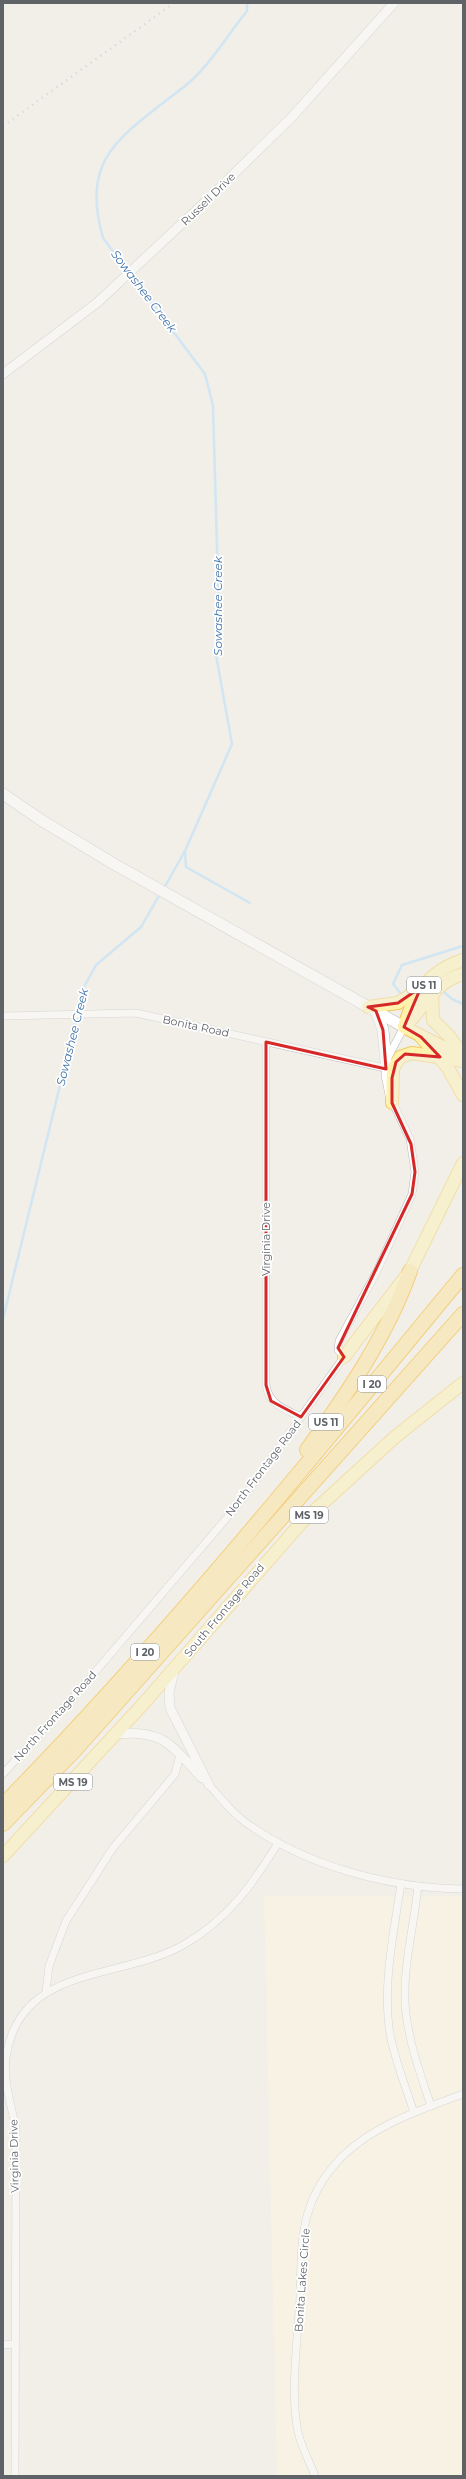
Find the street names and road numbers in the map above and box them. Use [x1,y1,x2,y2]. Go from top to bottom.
street label: Russell Drive [178,169,238,228]
road number: US 11 [407,977,441,993]
street label: Bonita Road [161,1012,231,1040]
street label: Virginia Drive [259,1202,273,1276]
road number: I 20 [358,1376,386,1392]
road number: US 11 [309,1414,343,1430]
street label: North Frontage Road [222,1417,304,1519]
road number: MS 19 [290,1507,328,1523]
street label: South Frontage Road [181,1560,267,1660]
road number: I 20 [131,1644,159,1660]
street label: North Frontage Road [11,1668,99,1764]
road number: MS 19 [54,1774,92,1790]
street label: Virginia Drive [6,2119,22,2193]
street label: Bonita Lakes Circle [291,2227,313,2332]

